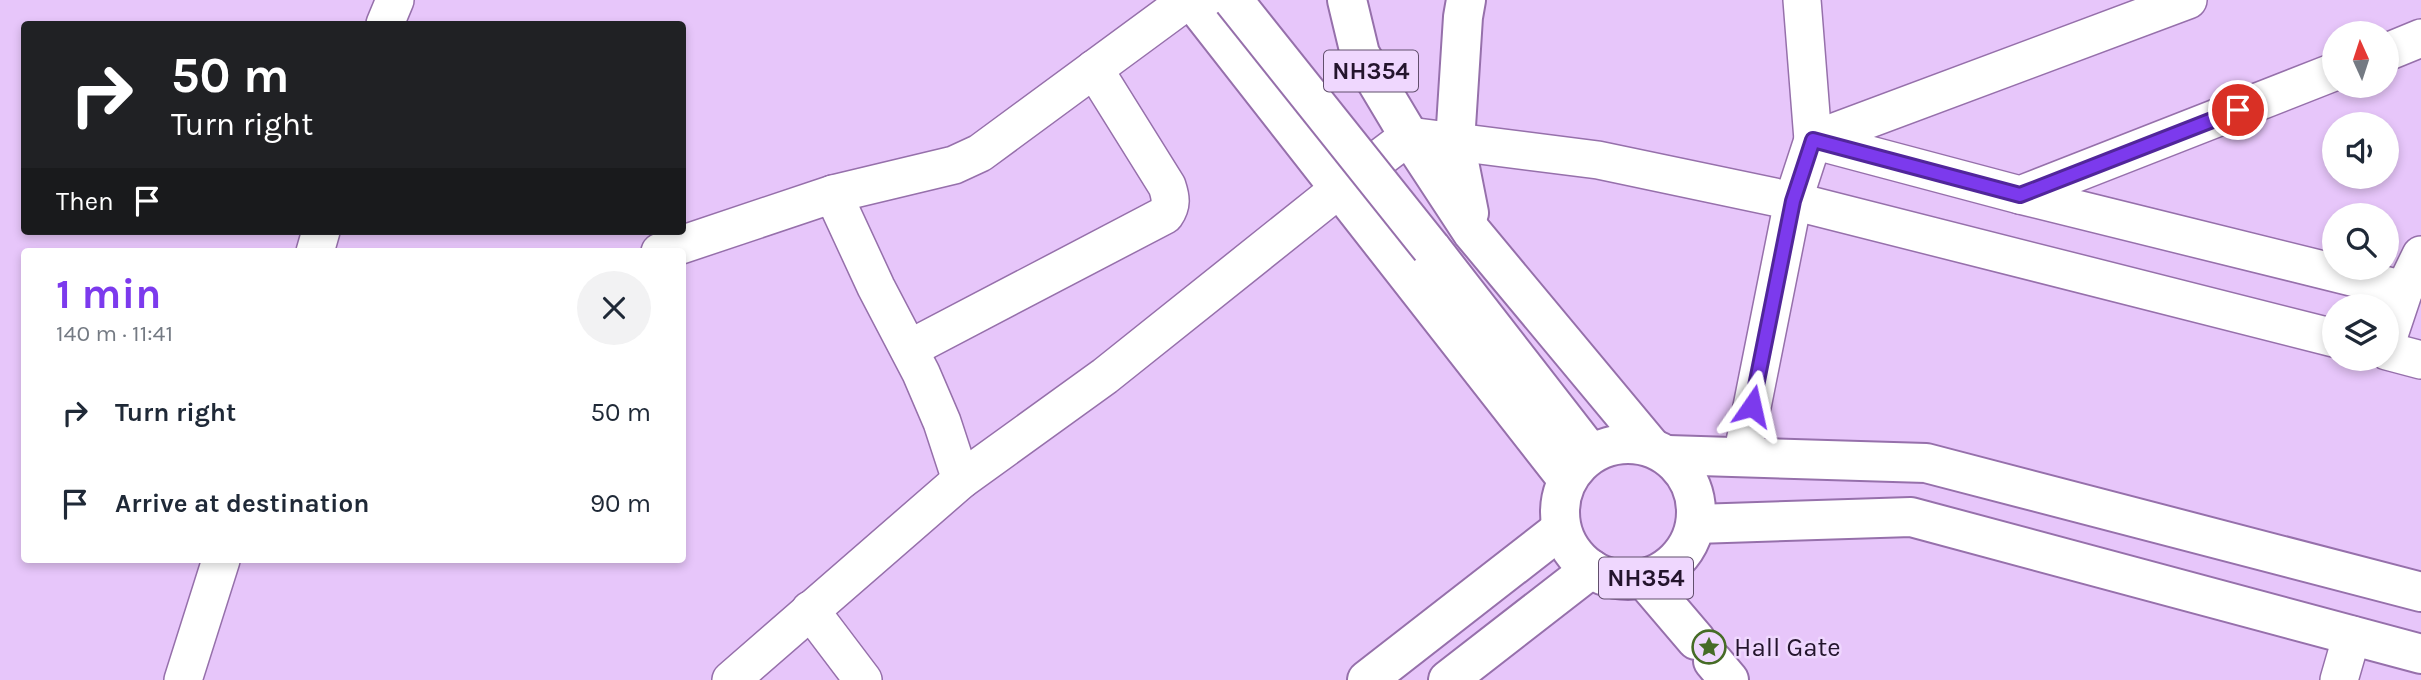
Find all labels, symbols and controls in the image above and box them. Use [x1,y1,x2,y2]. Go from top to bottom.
north arrow [2322,21,2399,98]
map controls [2322,21,2399,371]
text: 50 m [171,47,289,104]
icon: right [56,49,147,140]
road number: NH354 [1324,50,1418,92]
pin [2208,80,2268,140]
icon: arrive [2219,91,2257,129]
text: Turn right [171,106,313,143]
button: sound [2322,112,2399,189]
icon: arrive [128,182,166,220]
text: Then [56,186,114,217]
button: search [2322,203,2399,280]
text: 1 min [56,269,161,319]
button: close [577,271,651,345]
button: layers [2322,294,2399,371]
text: 140 m · 11:41 [56,320,173,347]
position arrow [1715,369,1789,443]
icon: right [56,394,94,432]
text: Turn right [115,397,236,428]
text: 50 m [590,397,651,428]
icon: arrive [56,485,94,523]
text: Arrive at destination [115,488,369,519]
text: 90 m [590,488,651,519]
road number: NH354 [1599,558,1693,598]
place icon: Hall Gate [1690,628,1728,666]
place label: Hall Gate [1734,632,1841,663]

